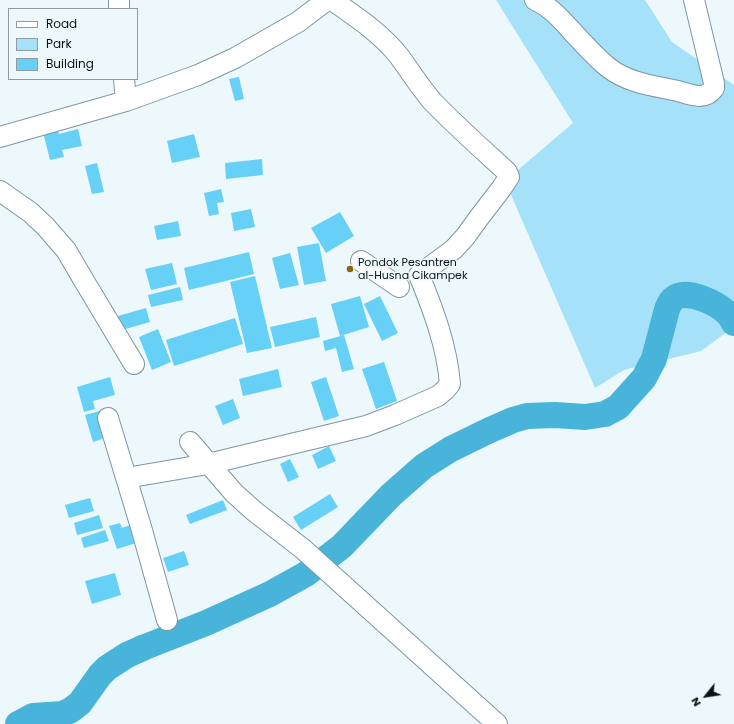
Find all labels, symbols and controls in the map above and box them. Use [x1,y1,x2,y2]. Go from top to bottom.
legend [8,8,138,80]
text: Road [46,15,77,32]
text: Park [46,35,72,52]
text: Building [46,55,94,72]
place label: Pondok Pesantren al-Husna Cikampek [358,256,468,282]
marker: Pondok Pesantren al-Husna Cikampek [345,264,355,274]
north arrow [686,676,726,716]
text: N [687,694,705,710]

